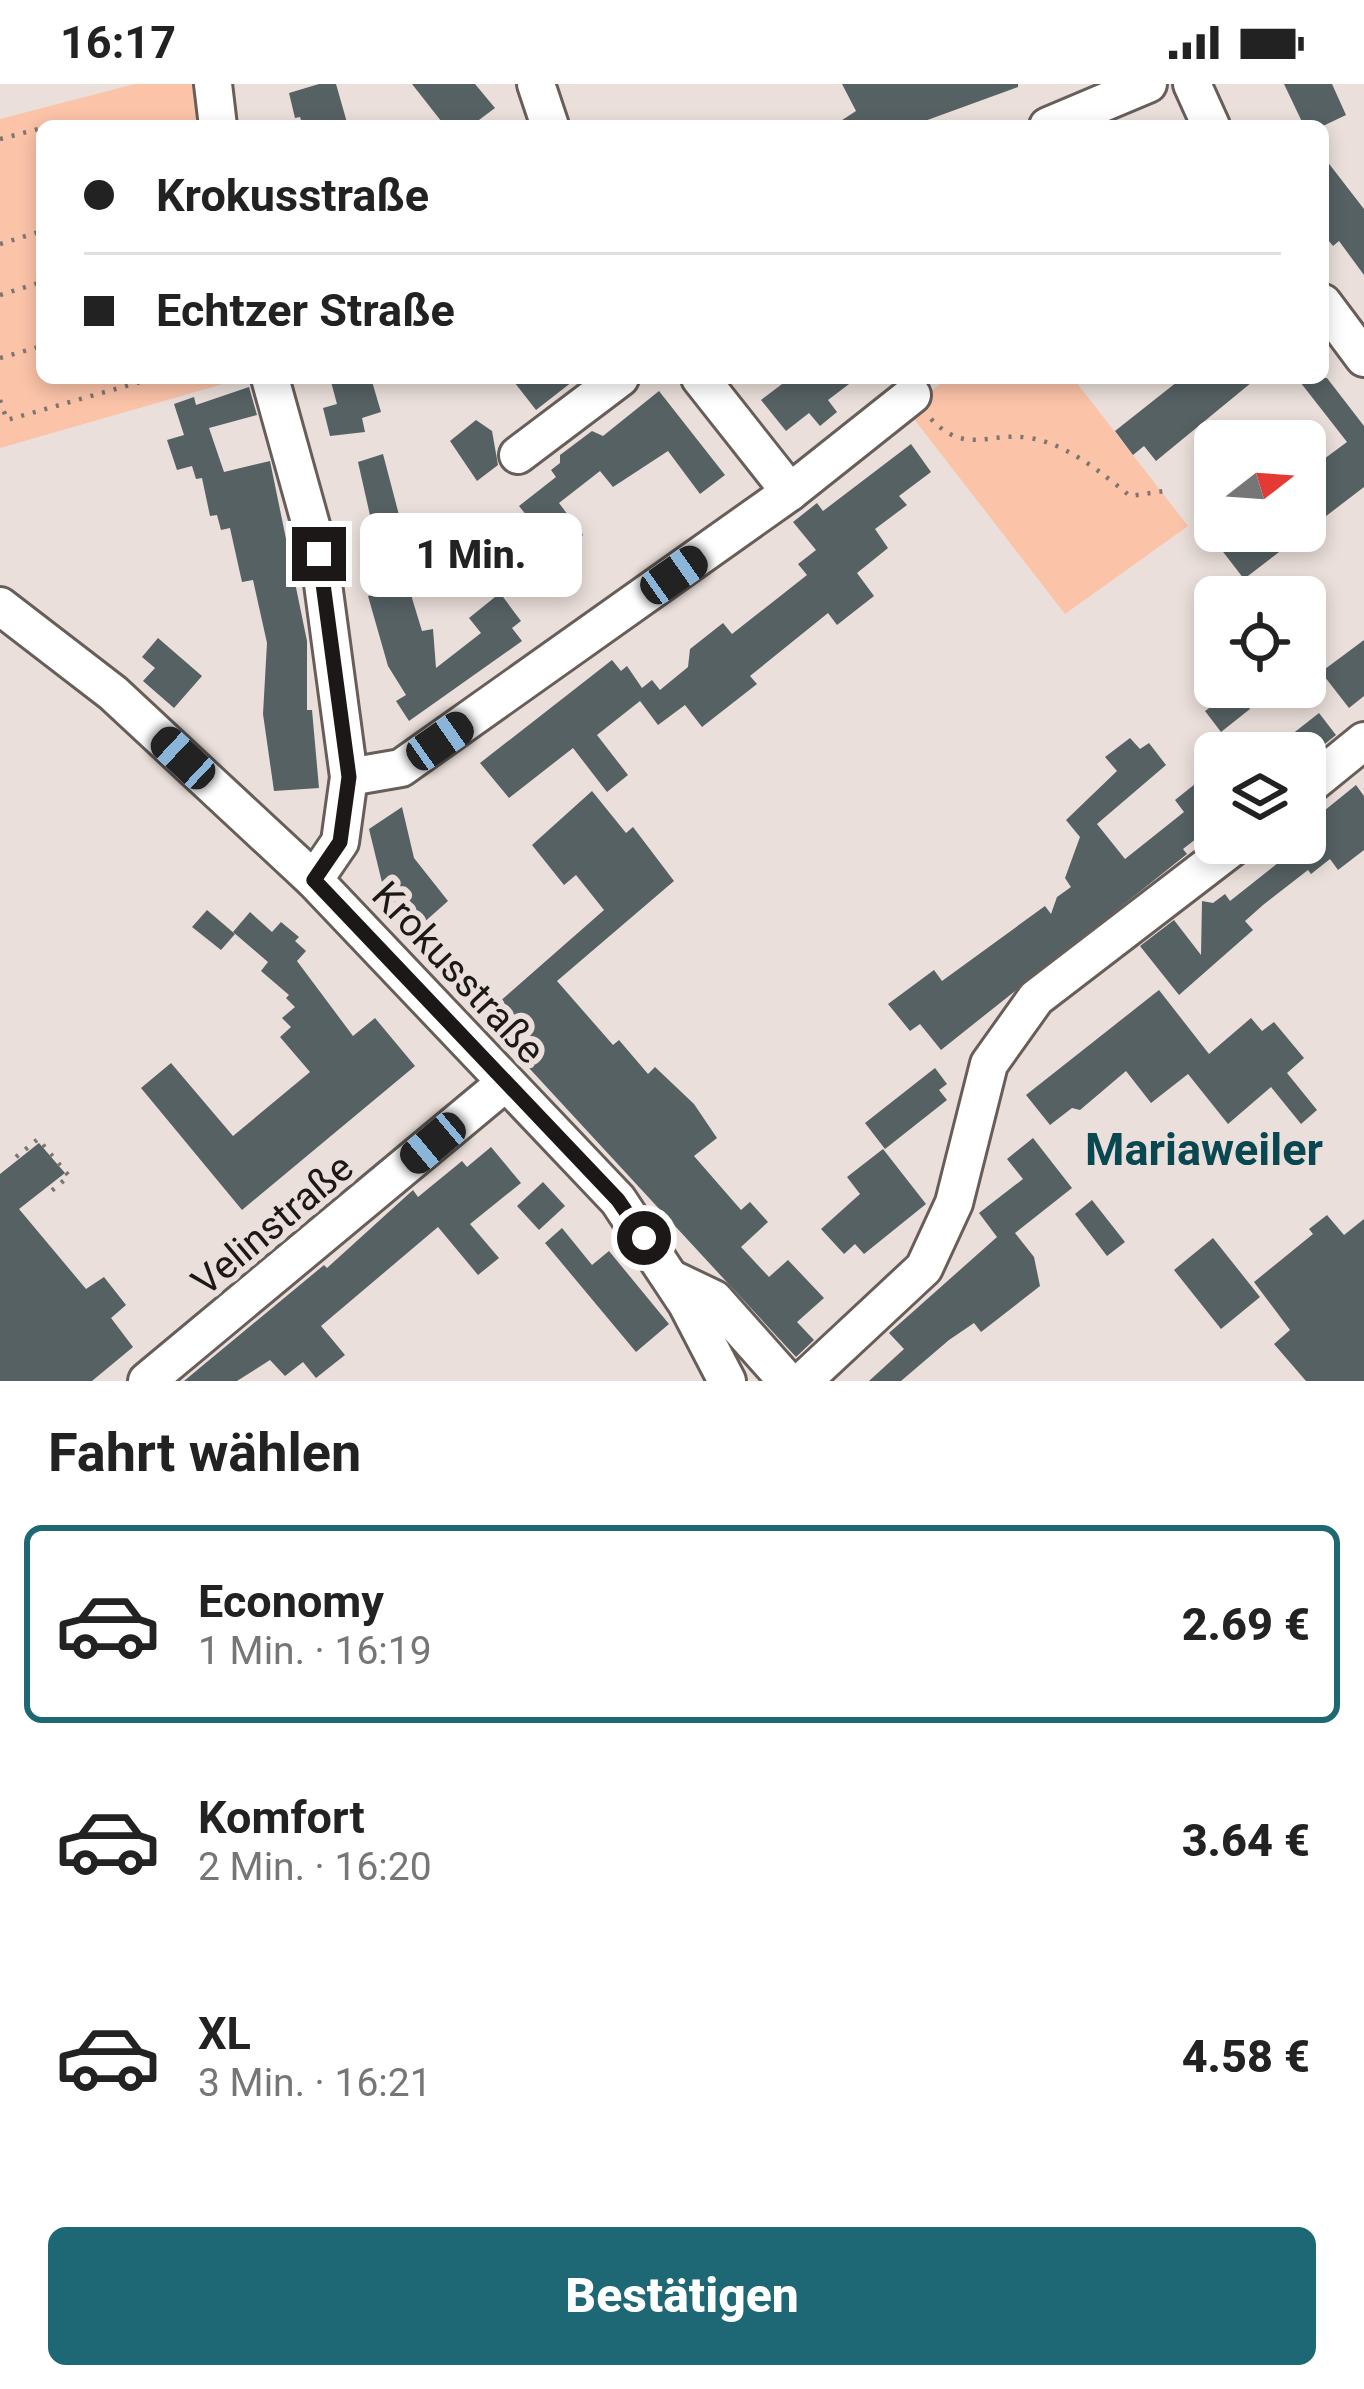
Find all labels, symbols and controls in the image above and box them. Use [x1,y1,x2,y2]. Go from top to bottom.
text: 16:17 [60,16,176,69]
text: Krokusstraße [156,169,429,222]
text: Echtzer Straße [156,284,455,337]
north arrow [1194,420,1326,552]
map controls [1194,420,1326,864]
callout: 1 Min. [361,512,583,596]
route end [292,527,346,581]
text: 1 Min. [416,532,526,578]
car [634,540,714,610]
button: locate [1194,576,1326,708]
car [400,706,480,776]
car [144,720,222,796]
button: layers [1194,732,1326,864]
street label: Krokusstraße [363,872,554,1073]
car [394,1106,472,1180]
district label: Mariaweiler [1085,1123,1323,1176]
street label: Velinstraße [183,1144,362,1305]
route start [617,1211,671,1265]
text: Fahrt wählen [48,1421,361,1484]
icon: car [54,1570,162,1678]
text: Economy [198,1575,384,1628]
text: 2.69 € [1182,1598,1310,1651]
text: 1 Min. · 16:19 [198,1628,432,1674]
icon: car [54,1786,162,1894]
text: Komfort [198,1791,365,1844]
text: 3.64 € [1182,1814,1310,1867]
text: 2 Min. · 16:20 [198,1844,432,1890]
icon: car [54,2002,162,2110]
text: XL [198,2007,251,2060]
text: 4.58 € [1182,2030,1310,2083]
text: 3 Min. · 16:21 [198,2060,432,2106]
button: Bestätigen [48,2227,1316,2365]

